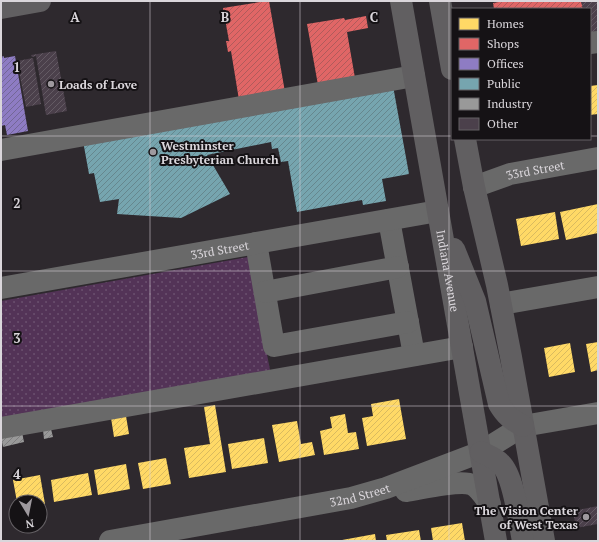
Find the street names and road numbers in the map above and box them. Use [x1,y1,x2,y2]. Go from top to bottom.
street label: 33rd Street [504,157,566,182]
street label: Indiana Avenue [434,229,463,313]
street label: 33rd Street [189,237,251,262]
street label: 32nd Street [328,480,393,509]

